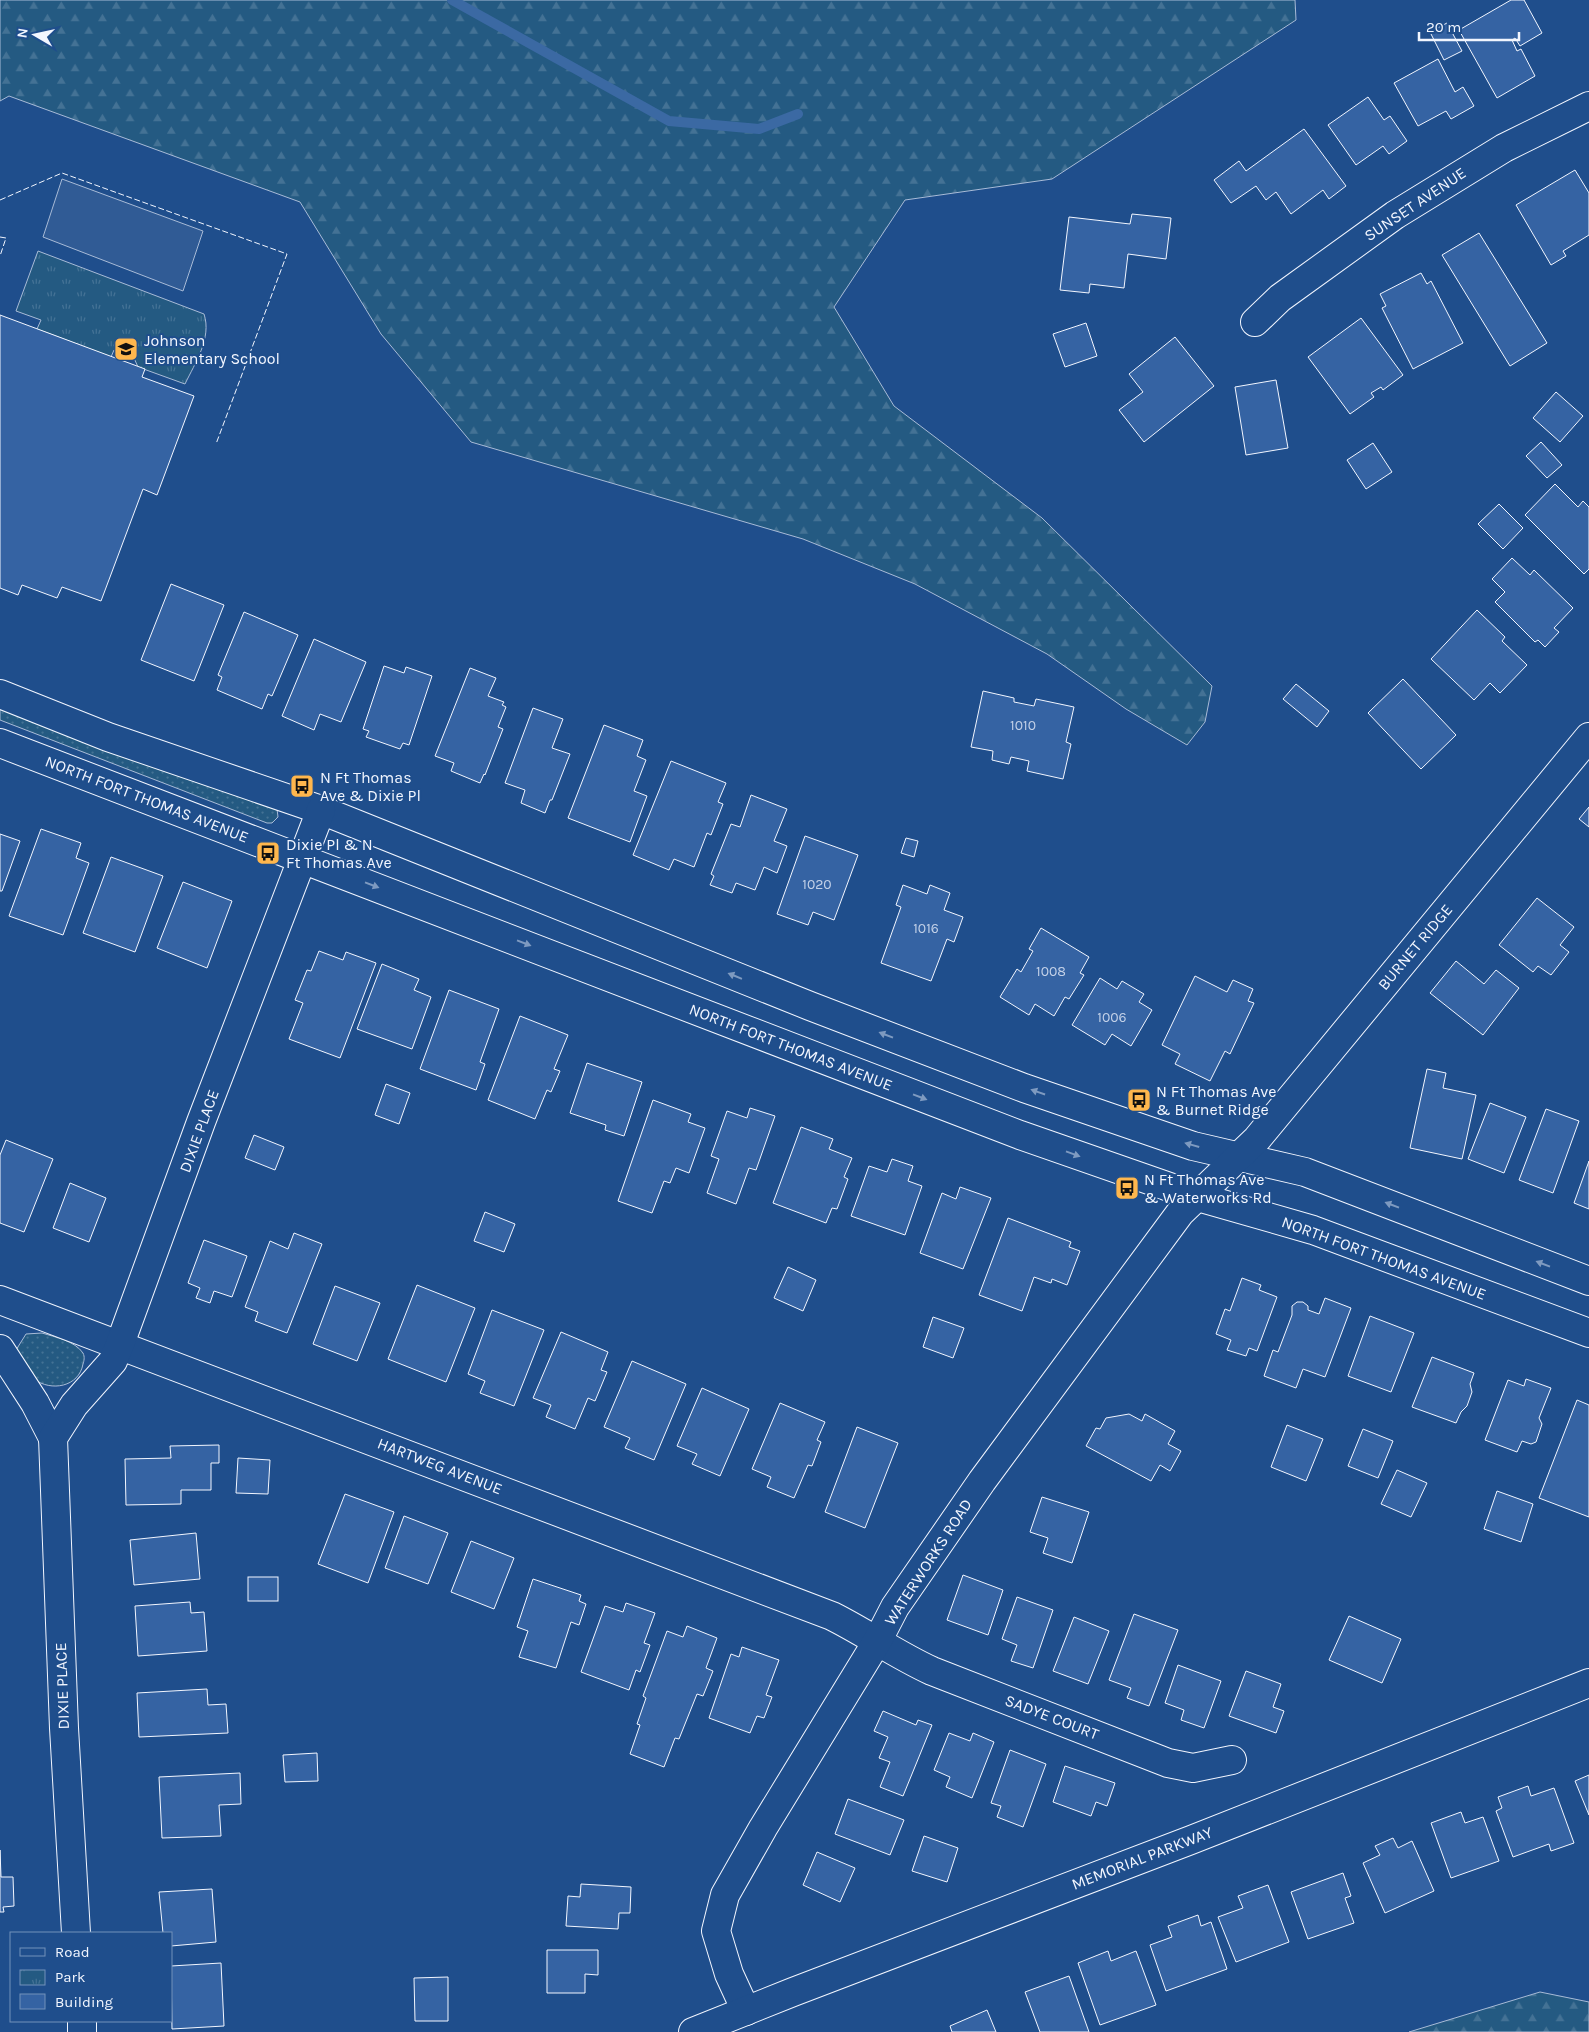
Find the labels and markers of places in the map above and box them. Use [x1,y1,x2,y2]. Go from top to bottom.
place label: Johnson Elementary School [144,331,280,368]
school or university icon: Johnson Elementary School [113,336,139,362]
place label: N Ft Thomas Ave & Dixie Pl [320,768,421,805]
bus stop icon: N Ft Thomas Ave & Dixie Pl [289,773,315,799]
place label: Dixie Pl & N Ft Thomas Ave [286,835,392,872]
bus stop icon: Dixie Pl & N Ft Thomas Ave [255,840,281,866]
place label: N Ft Thomas Ave & Burnet Ridge [1156,1082,1276,1119]
bus stop icon: N Ft Thomas Ave & Burnet Ridge [1126,1087,1152,1113]
place label: N Ft Thomas Ave & Waterworks Rd [1144,1170,1272,1207]
bus stop icon: N Ft Thomas Ave & Waterworks Rd [1114,1175,1140,1201]

